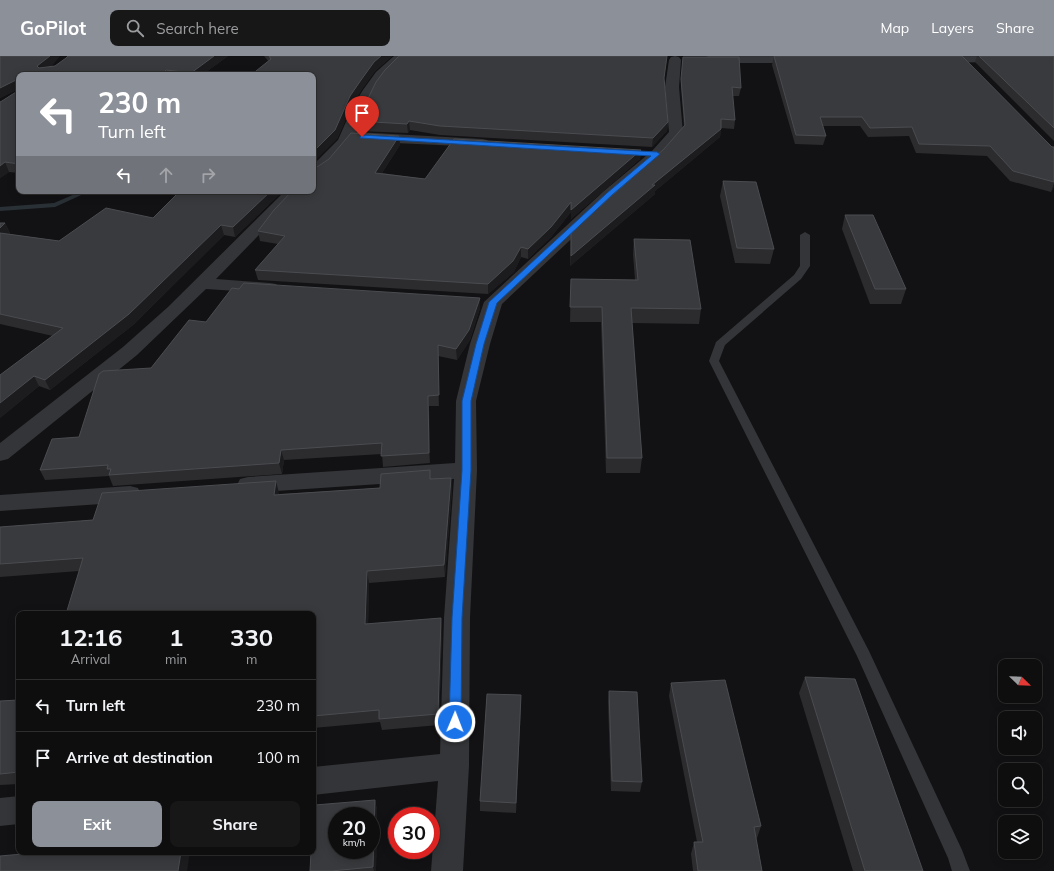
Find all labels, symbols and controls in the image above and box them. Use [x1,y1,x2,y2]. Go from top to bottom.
search box [110,10,390,46]
text: GoPilot [20,16,86,40]
icon: search [124,17,146,39]
text: Search here [156,19,239,38]
text: Map [880,19,909,37]
text: Layers [931,19,974,37]
text: Share [996,19,1034,37]
text: 230 m [98,85,181,120]
icon: left [32,88,84,140]
pin [345,96,379,137]
icon: arrive [351,102,373,124]
text: Turn left [98,120,166,143]
icon: left [113,164,135,186]
icon: ahead [155,164,177,186]
icon: right [197,164,219,186]
text: 12:16 [59,622,122,652]
text: 1 [169,622,183,652]
text: 330 [230,622,273,652]
text: Arrival [71,651,110,667]
text: min [165,651,187,667]
text: m [246,651,257,667]
north arrow [998,659,1042,703]
map controls [998,659,1042,859]
icon: left [32,695,54,717]
text: Turn left [66,696,125,715]
text: 230 m [256,696,300,715]
position arrow [434,701,476,743]
button: sound [998,711,1042,755]
icon: arrive [32,747,54,769]
text: Arrive at destination [66,748,213,767]
text: 100 m [256,748,300,767]
button: search [998,763,1042,807]
button: Exit [32,801,162,847]
button: Share [170,801,300,847]
speed limit sign: 30 [388,807,440,859]
text: 20 [342,815,366,840]
button: layers [998,815,1042,859]
text: km/h [343,836,365,849]

